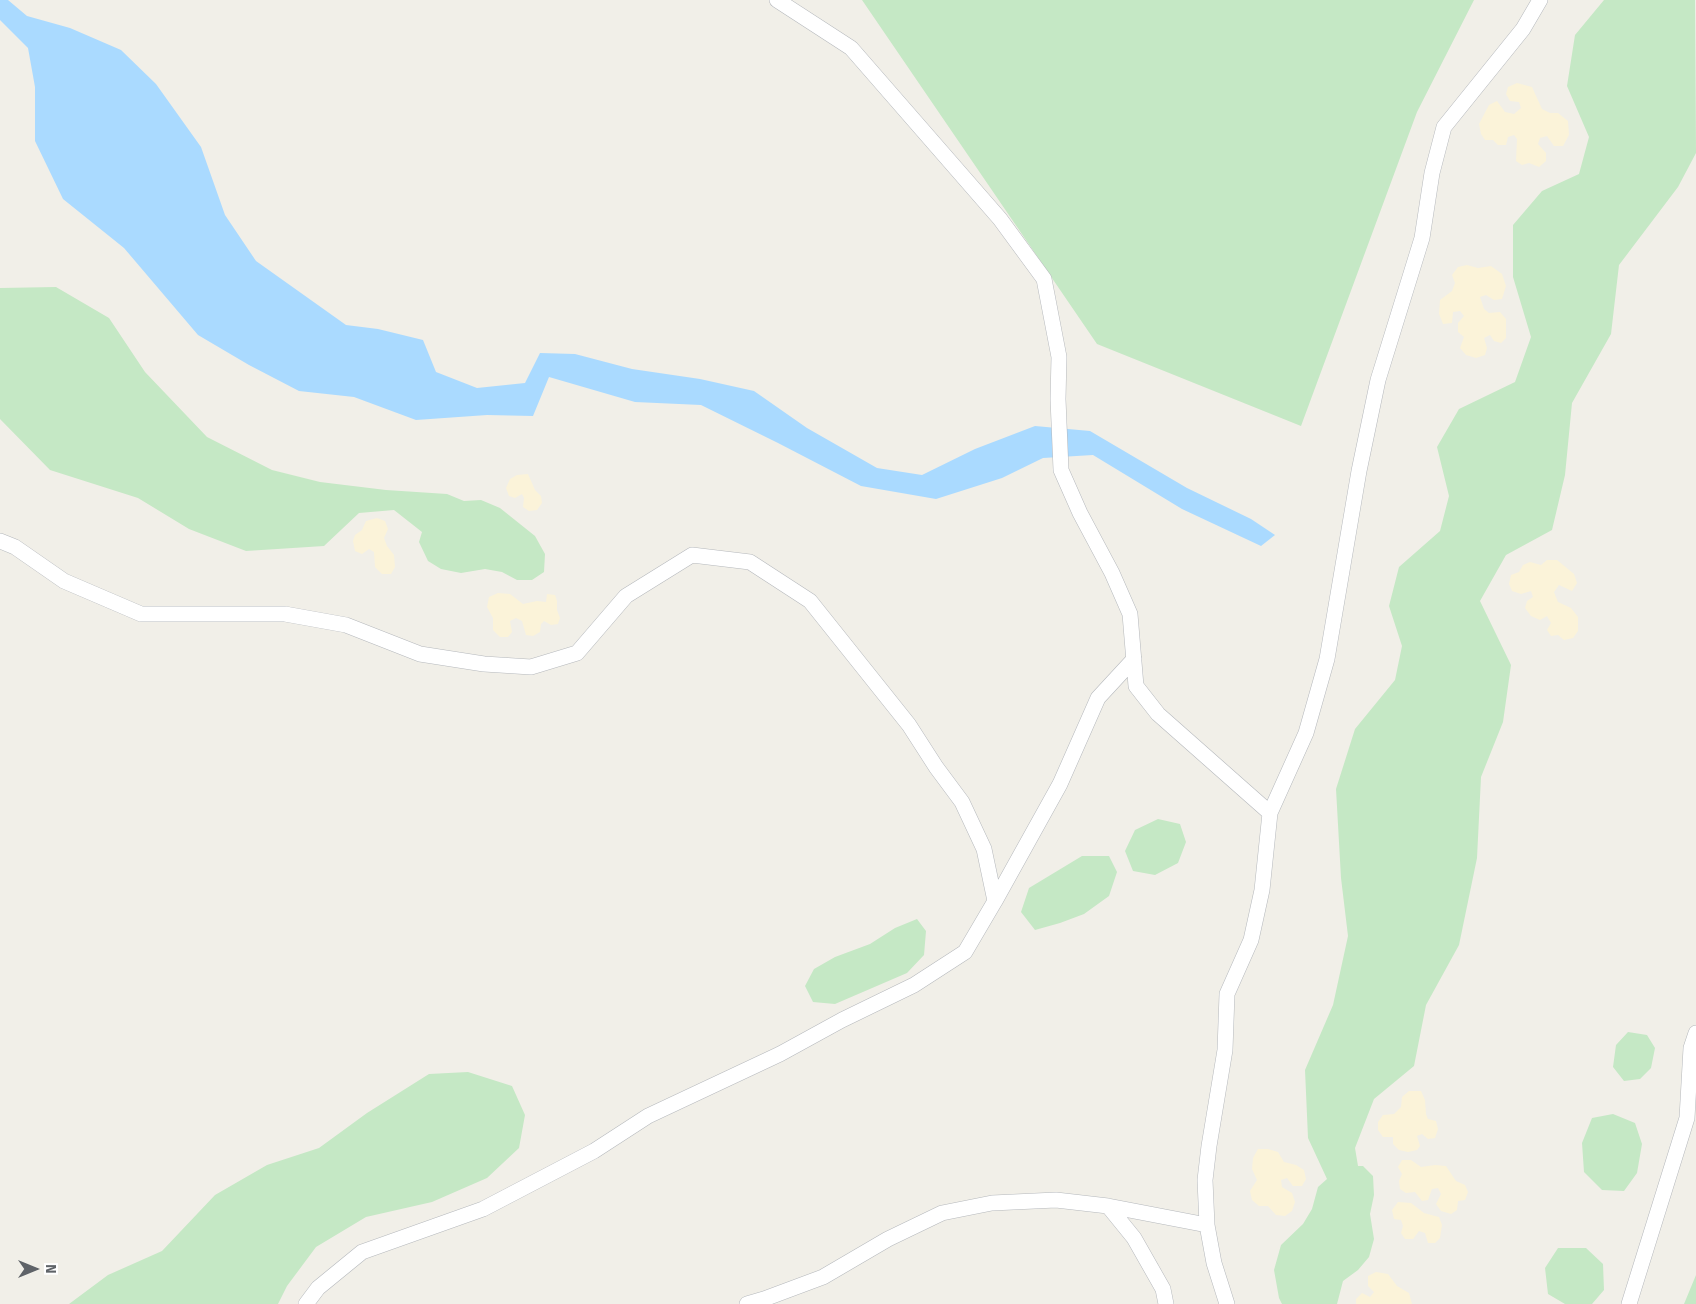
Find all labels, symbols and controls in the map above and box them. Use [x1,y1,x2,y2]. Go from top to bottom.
north arrow [10,1244,60,1294]
text: N [42,1264,59,1274]

